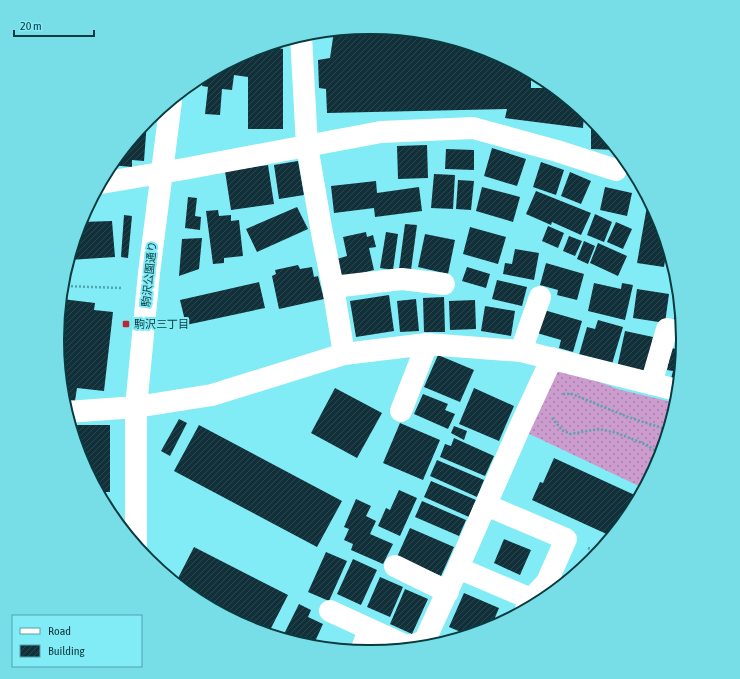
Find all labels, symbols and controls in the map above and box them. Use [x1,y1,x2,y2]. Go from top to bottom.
scale bar [14,12,94,38]
text: 20 m [20,19,42,33]
street label: 駒沢公園通り [140,241,158,307]
place label: 駒沢三丁目 [134,318,189,330]
marker: 駒沢三丁目 [121,319,131,329]
legend [12,615,142,667]
text: Road [48,624,71,638]
text: Building [48,644,86,658]

